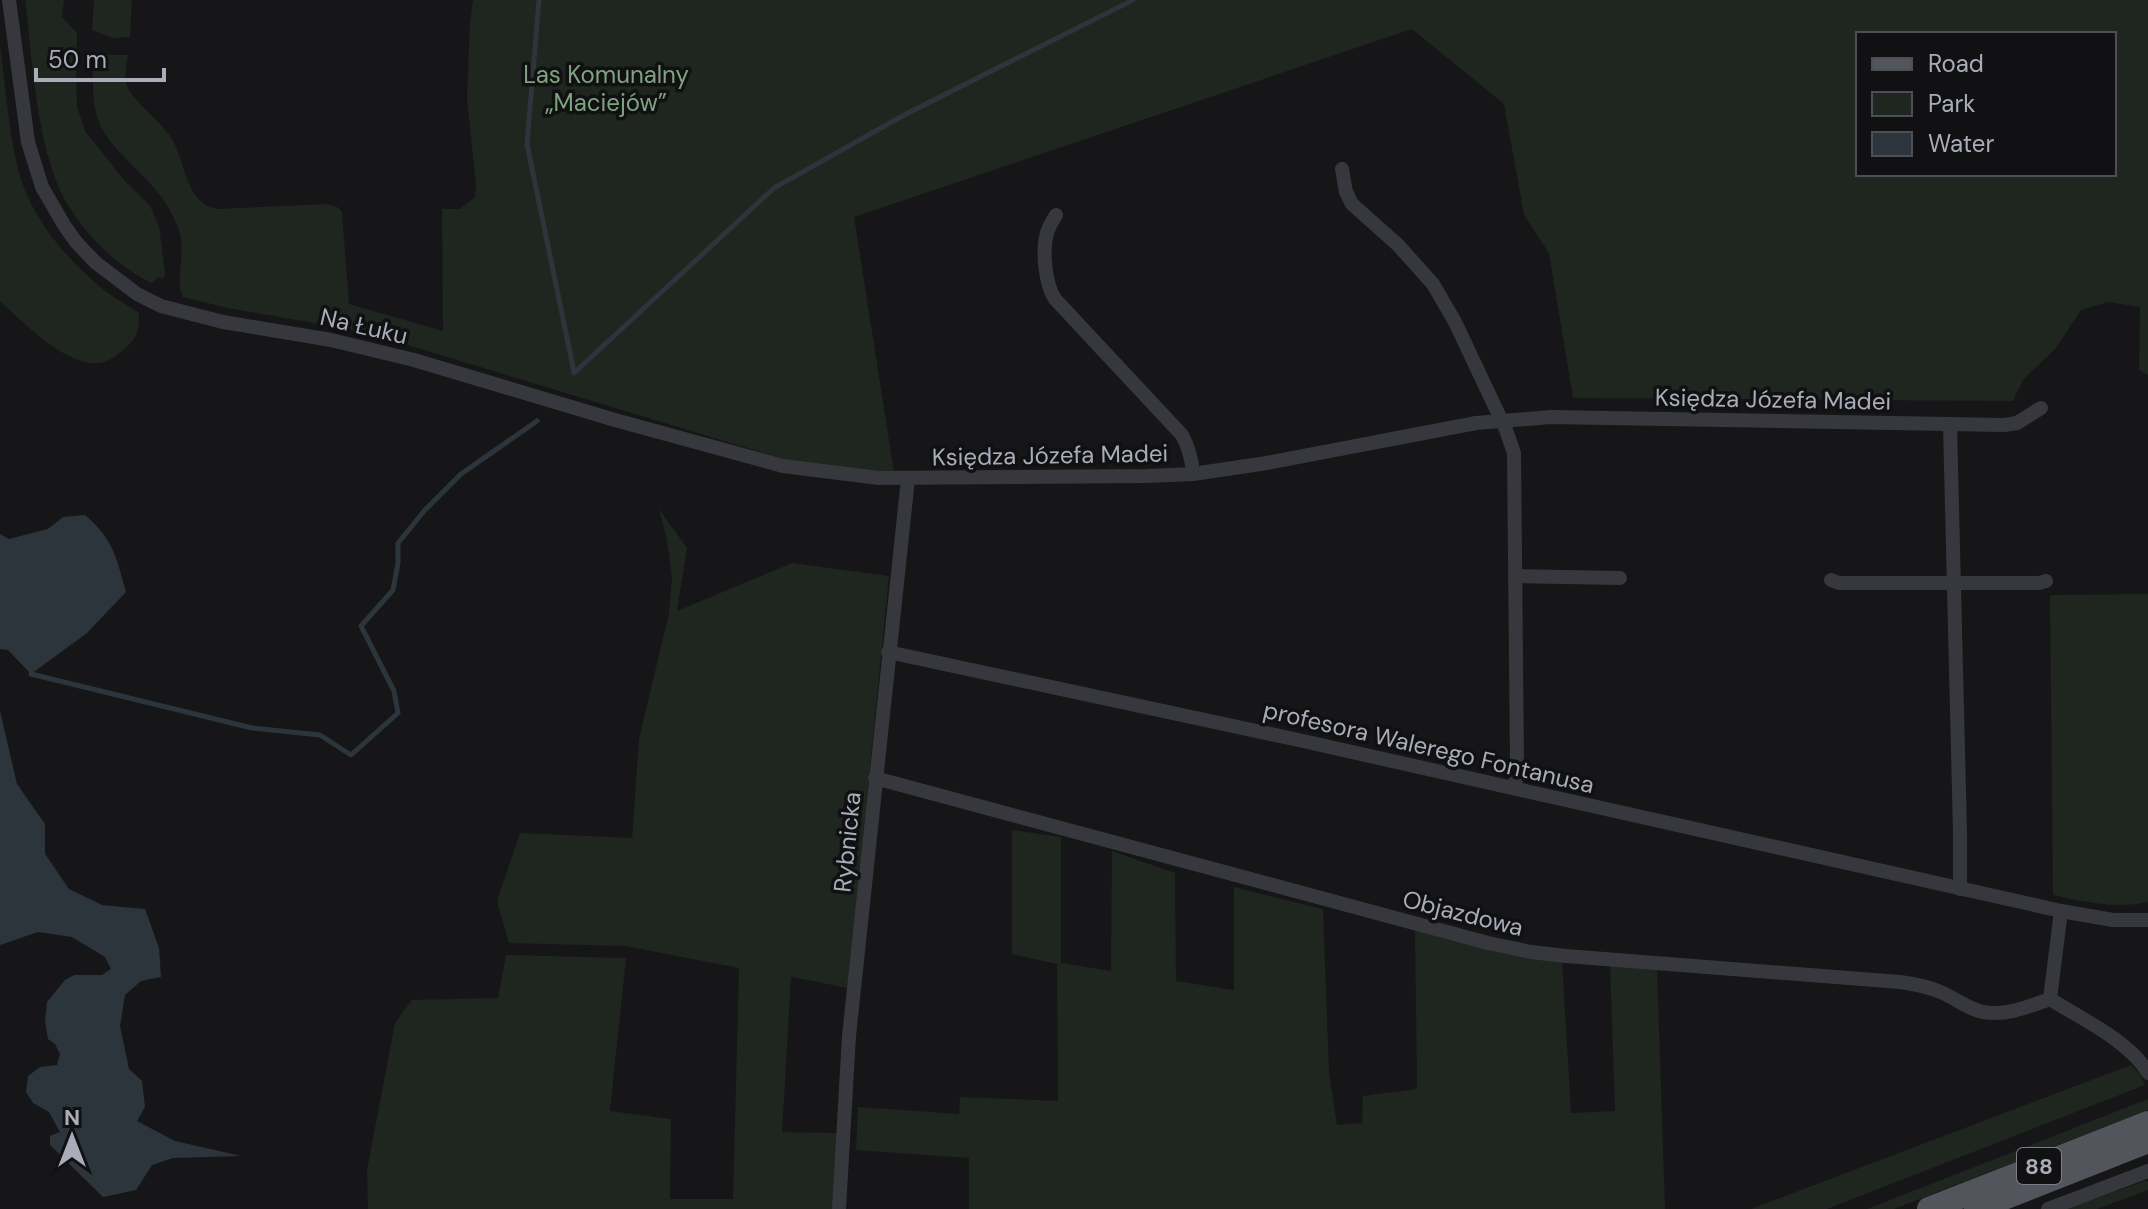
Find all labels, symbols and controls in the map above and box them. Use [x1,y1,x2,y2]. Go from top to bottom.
scale bar [36,32,164,82]
legend [1856,32,2116,176]
text: 50 m [48,44,107,75]
text: Road [1928,48,1984,79]
park label: Las Komunalny „Maciejów” [523,59,689,118]
text: Park [1928,88,1975,119]
text: Water [1928,128,1994,159]
street label: Na Łuku [317,301,411,351]
street label: Księdza Józefa Madei [1655,381,1891,417]
street label: Księdza Józefa Madei [932,437,1168,473]
street label: profesora Walerego Fontanusa [1261,694,1597,800]
street label: Rybnicka [826,790,868,894]
street label: Objazdowa [1399,883,1527,943]
north arrow [32,1097,112,1177]
text: N [64,1103,80,1132]
road number: 88 [2017,1148,2061,1184]

